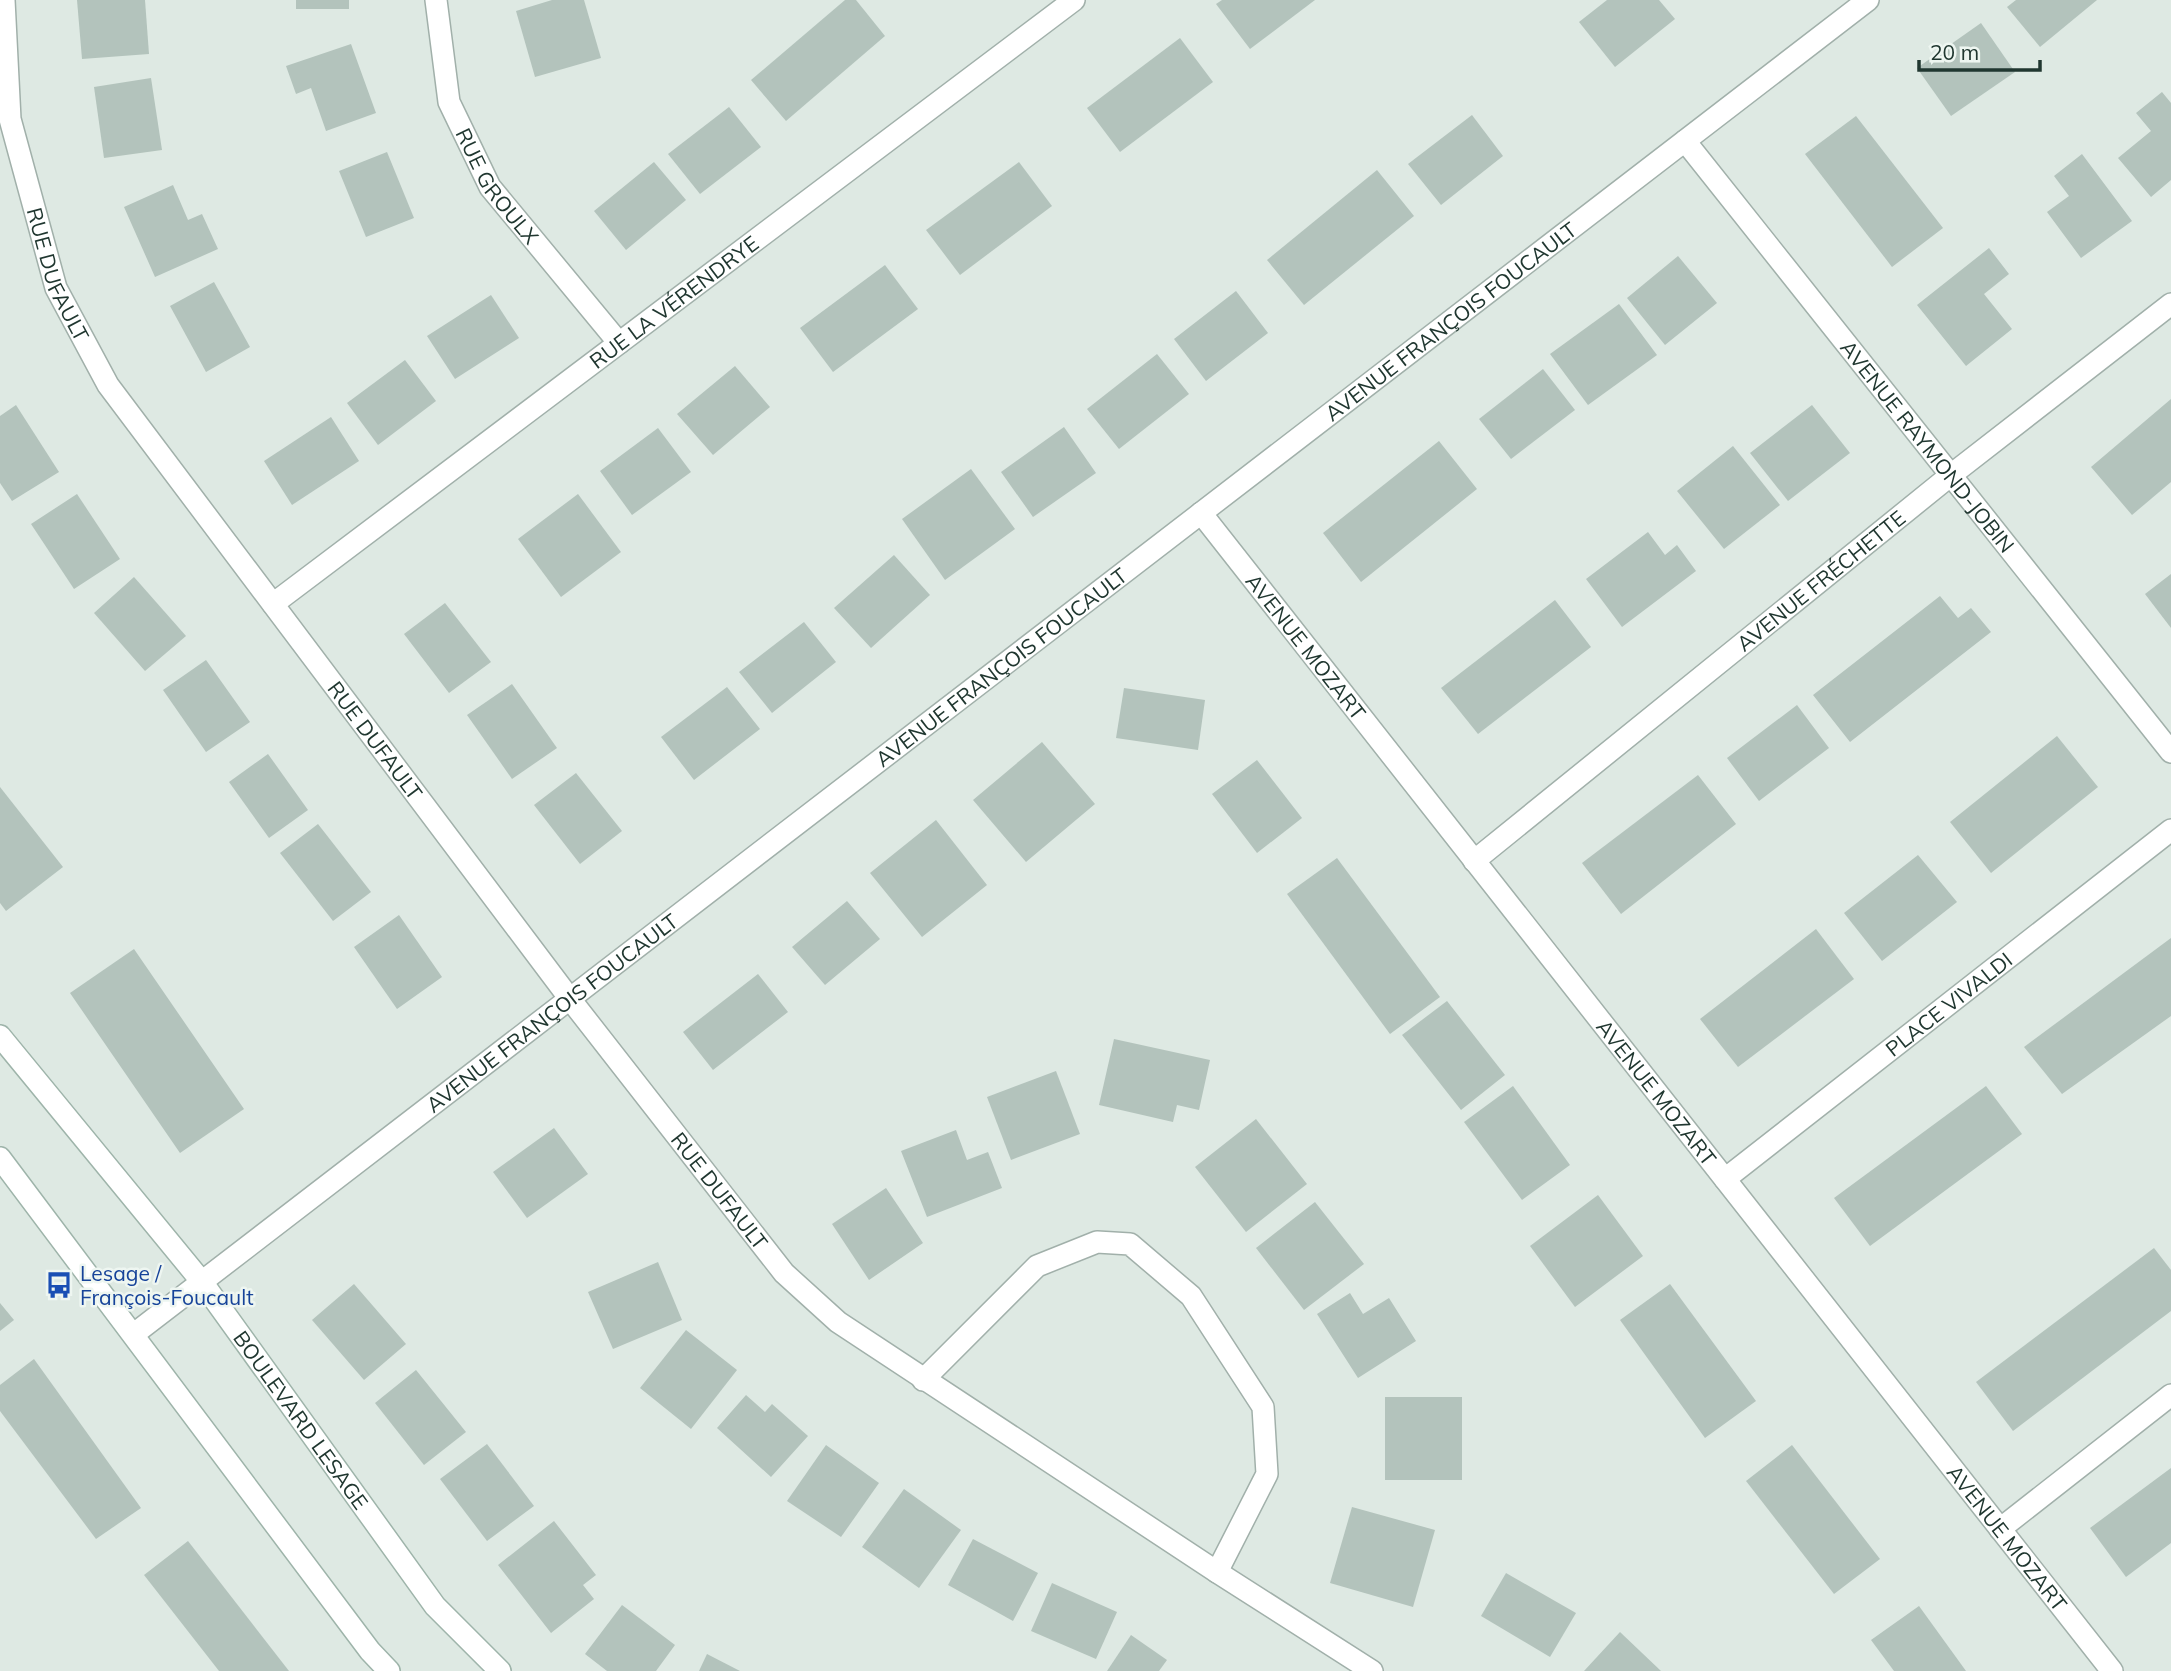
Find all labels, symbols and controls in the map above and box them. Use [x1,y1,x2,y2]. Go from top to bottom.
scale bar [1919,28,2040,72]
text: 20 m [1930,39,1979,65]
street label: RUE GROULX [450,124,545,249]
street label: RUE DUFAULT [22,204,95,346]
street label: AVENUE FRANÇOIS FOUCAULT [1319,216,1582,426]
street label: RUE LA VÉRENDRYE [584,230,763,374]
street label: AVENUE RAYMOND-JOBIN [1835,335,2020,558]
street label: AVENUE FRÉCHETTE [1731,504,1910,656]
street label: AVENUE FRANÇOIS FOUCAULT [870,562,1132,772]
street label: AVENUE MOZART [1241,568,1372,725]
street label: RUE DUFAULT [322,676,428,805]
street label: AVENUE FRANÇOIS FOUCAULT [421,907,683,1118]
street label: PLACE VIVALDI [1880,946,2017,1062]
street label: AVENUE MOZART [1591,1014,1722,1171]
street label: RUE DUFAULT [666,1127,774,1255]
place label: Lesage / François-Foucault [80,1260,253,1310]
bus stop icon: Lesage / François-Foucault [44,1270,74,1300]
street label: BOULEVARD LESAGE [228,1325,374,1514]
street label: AVENUE MOZART [1942,1460,2073,1616]

